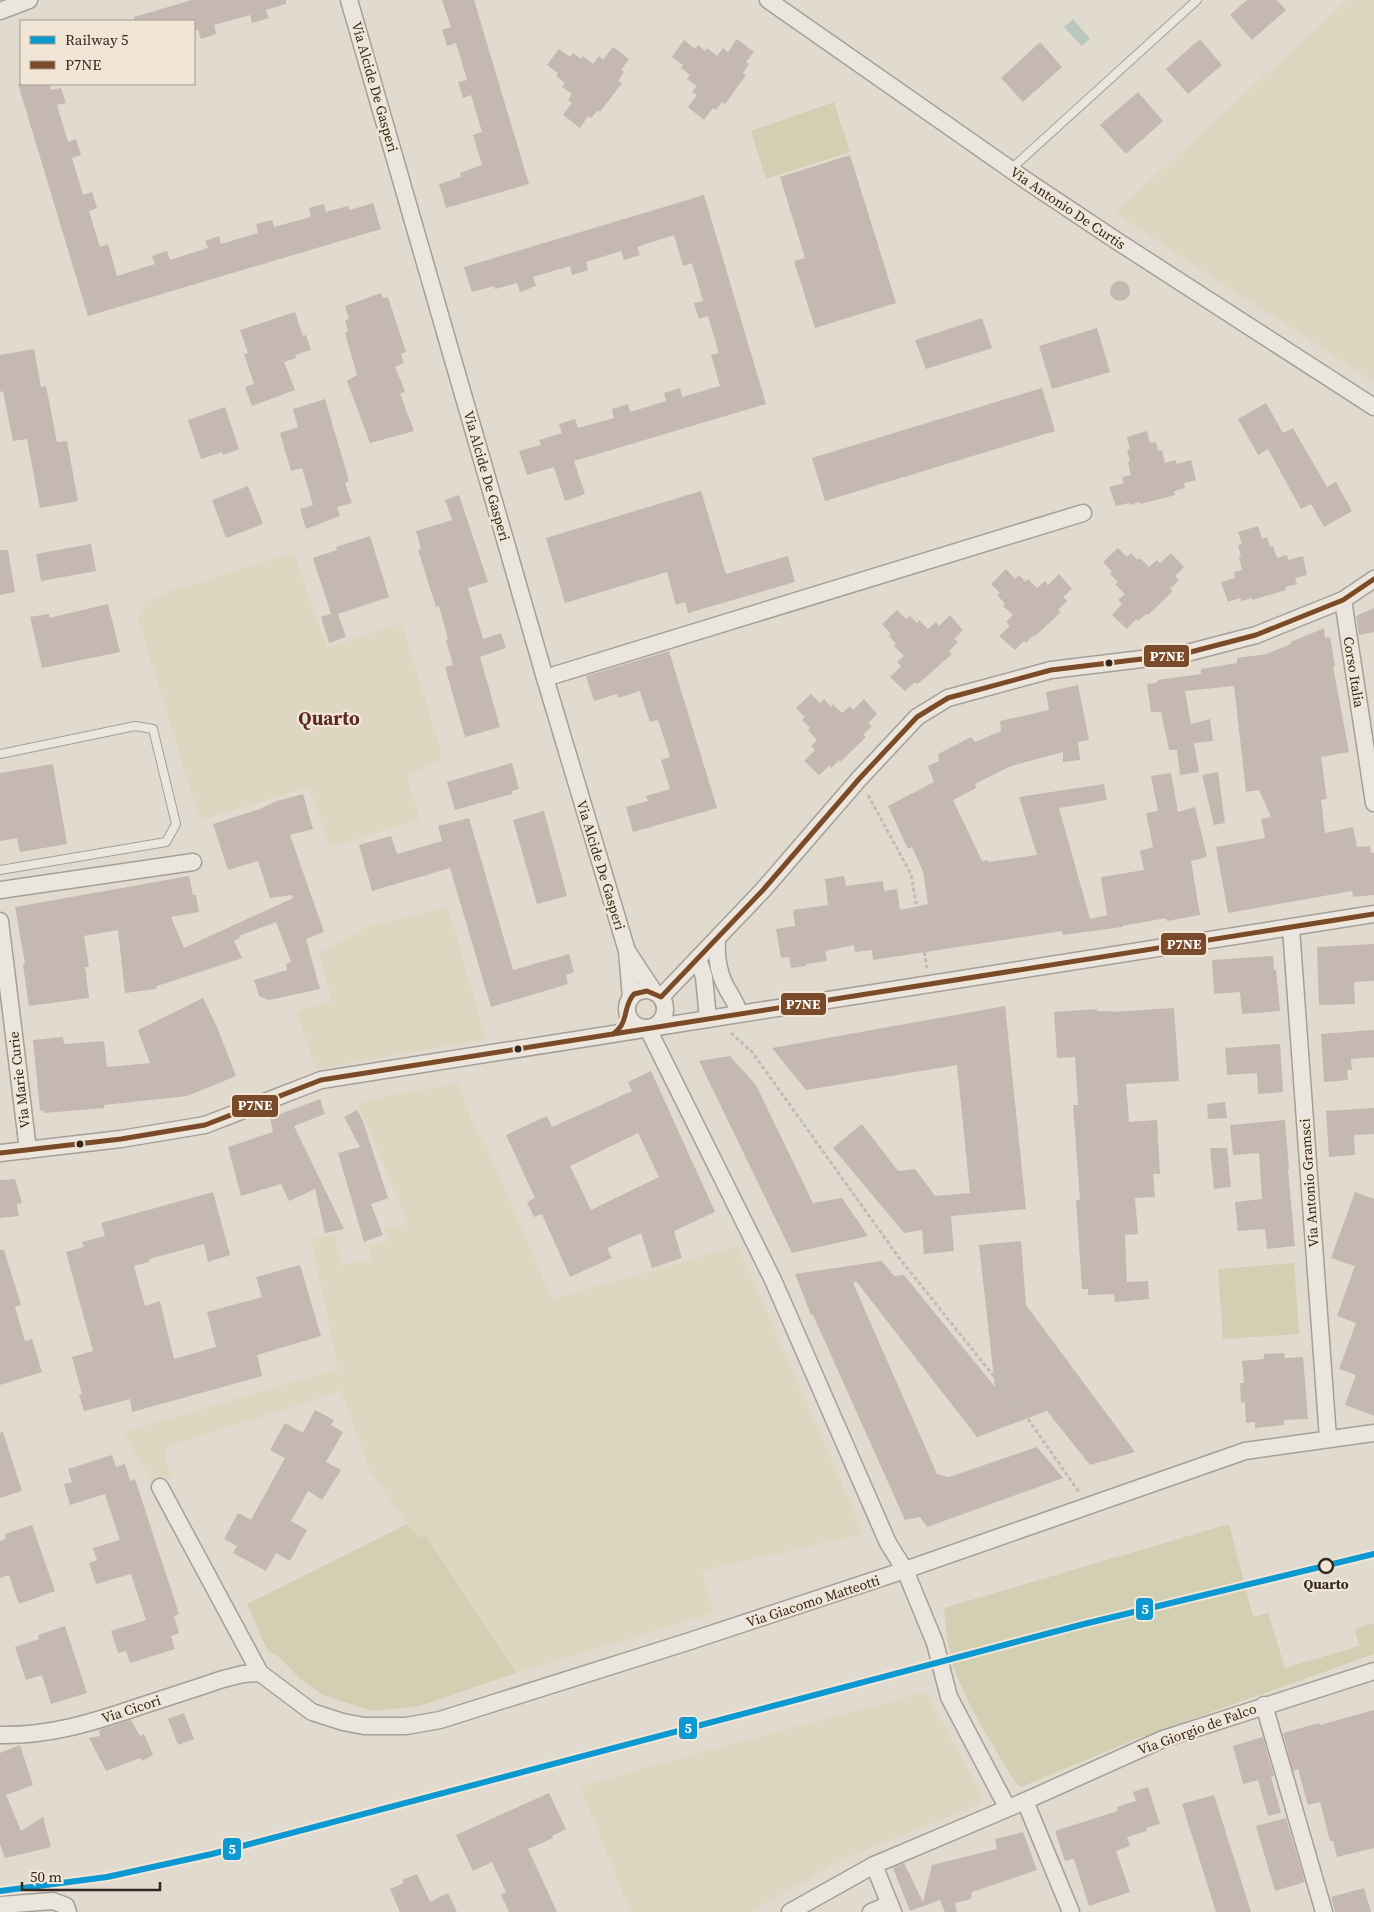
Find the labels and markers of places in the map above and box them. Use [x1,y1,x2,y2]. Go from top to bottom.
unlabelled marker [1104,658,1114,668]
unlabelled marker [513,1044,523,1054]
unlabelled marker [75,1139,85,1149]
marker: Quarto [1318,1558,1334,1574]
place label: Quarto [1303,1574,1349,1594]

